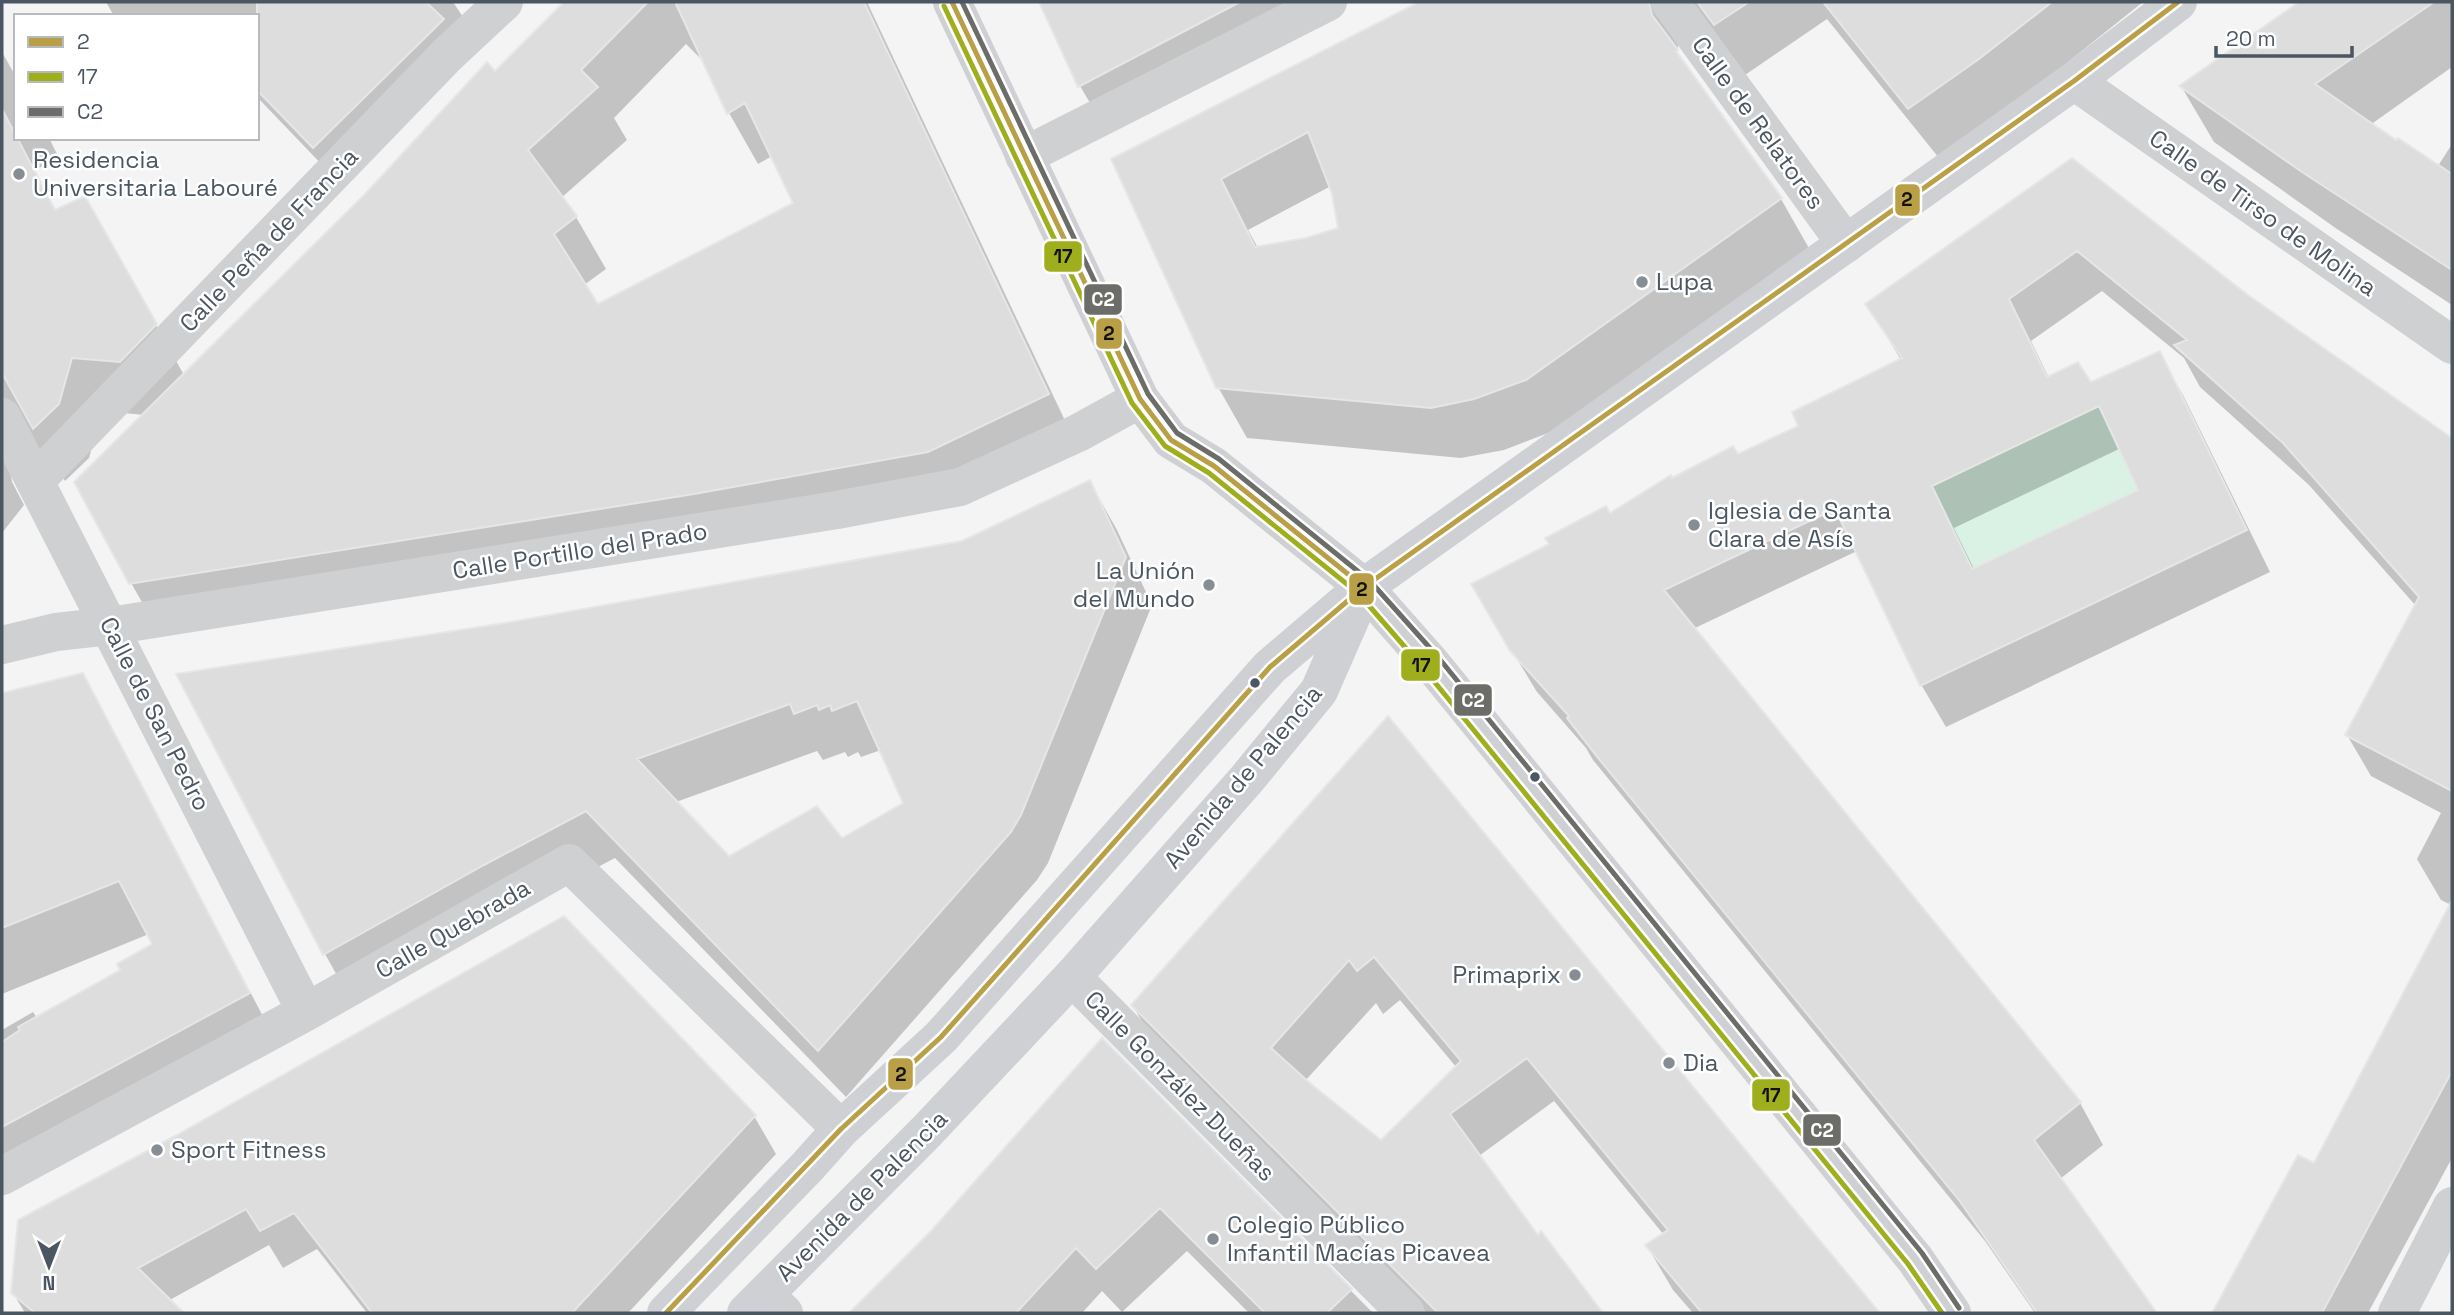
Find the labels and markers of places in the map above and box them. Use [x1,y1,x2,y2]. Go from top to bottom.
place label: Residencia Universitaria Labouré [33,144,278,203]
marker: Residencia Universitaria Labouré [11,166,27,182]
place label: Lupa [1656,266,1713,297]
marker: Lupa [1634,274,1650,290]
place label: Iglesia de Santa Clara de Asís [1708,495,1892,554]
marker: Iglesia de Santa Clara de Asís [1686,517,1702,533]
place label: La Unión del Mundo [1073,555,1195,614]
marker: La Unión del Mundo [1201,577,1217,593]
unlabelled marker [1248,676,1262,690]
unlabelled marker [1528,770,1542,784]
place label: Primaprix [1453,959,1561,990]
marker: Primaprix [1567,967,1583,983]
place label: Dia [1683,1047,1719,1078]
marker: Dia [1661,1055,1677,1071]
place label: Sport Fitness [171,1134,326,1165]
marker: Sport Fitness [149,1142,165,1158]
place label: Colegio Público Infantil Macías Picavea [1227,1209,1490,1268]
marker: Colegio Público Infantil Macías Picavea [1205,1231,1221,1247]

